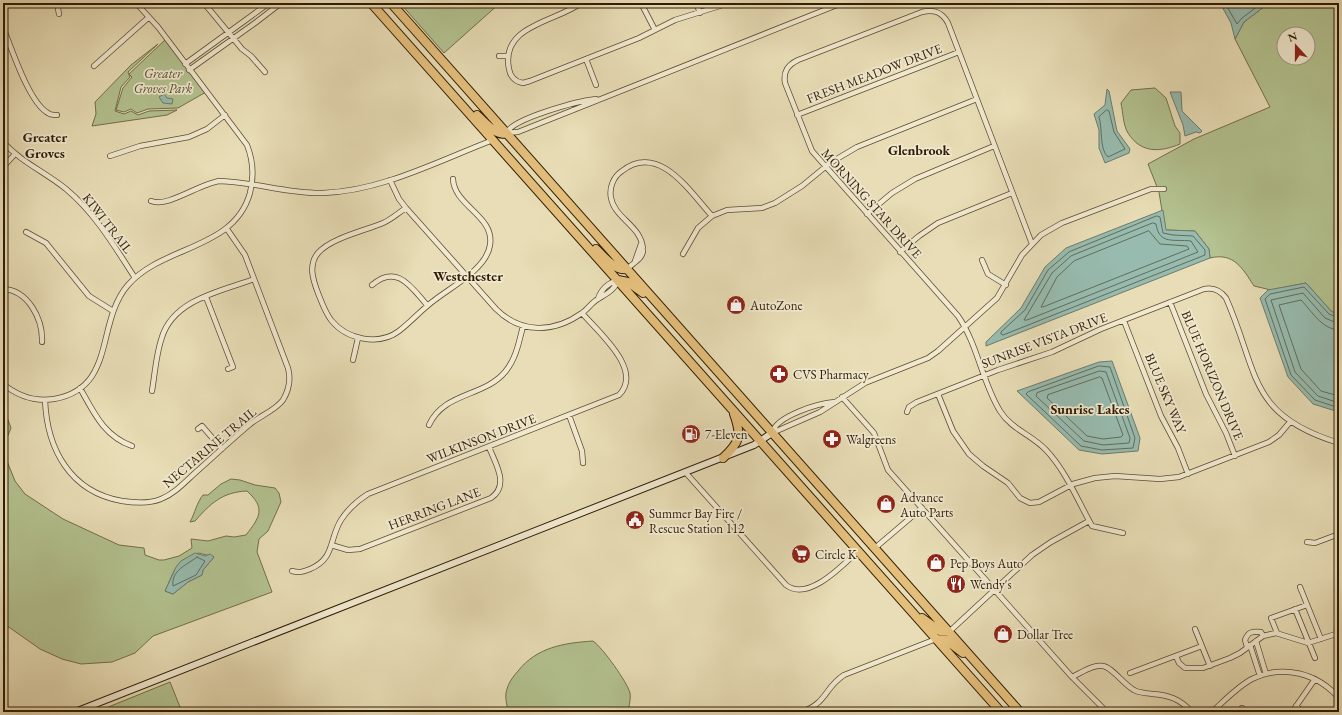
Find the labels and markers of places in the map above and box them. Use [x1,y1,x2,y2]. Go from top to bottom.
shop icon: AutoZone [725,294,747,316]
place label: AutoZone [749,297,803,314]
pharmacy icon: CVS Pharmacy [768,363,790,385]
place label: CVS Pharmacy [793,366,869,383]
fuel station icon: 7-Eleven [680,423,702,445]
place label: 7-Eleven [705,426,748,443]
pharmacy icon: Walgreens [821,428,843,450]
place label: Walgreens [846,431,896,448]
place label: Advance Auto Parts [899,489,953,521]
shop icon: Advance Auto Parts [875,493,897,515]
place label: Summer Bay Fire / Rescue Station 112 [649,505,745,537]
public building icon: Summer Bay Fire / Rescue Station 112 [624,509,646,531]
supermarket icon: Circle K [790,543,812,565]
place label: Circle K [815,546,857,563]
shop icon: Pep Boys Auto [925,552,947,574]
place label: Pep Boys Auto [950,555,1024,572]
restaurant icon: Wendy's [945,573,967,595]
place label: Wendy's [970,576,1012,593]
shop icon: Dollar Tree [992,623,1014,645]
place label: Dollar Tree [1017,626,1073,643]

